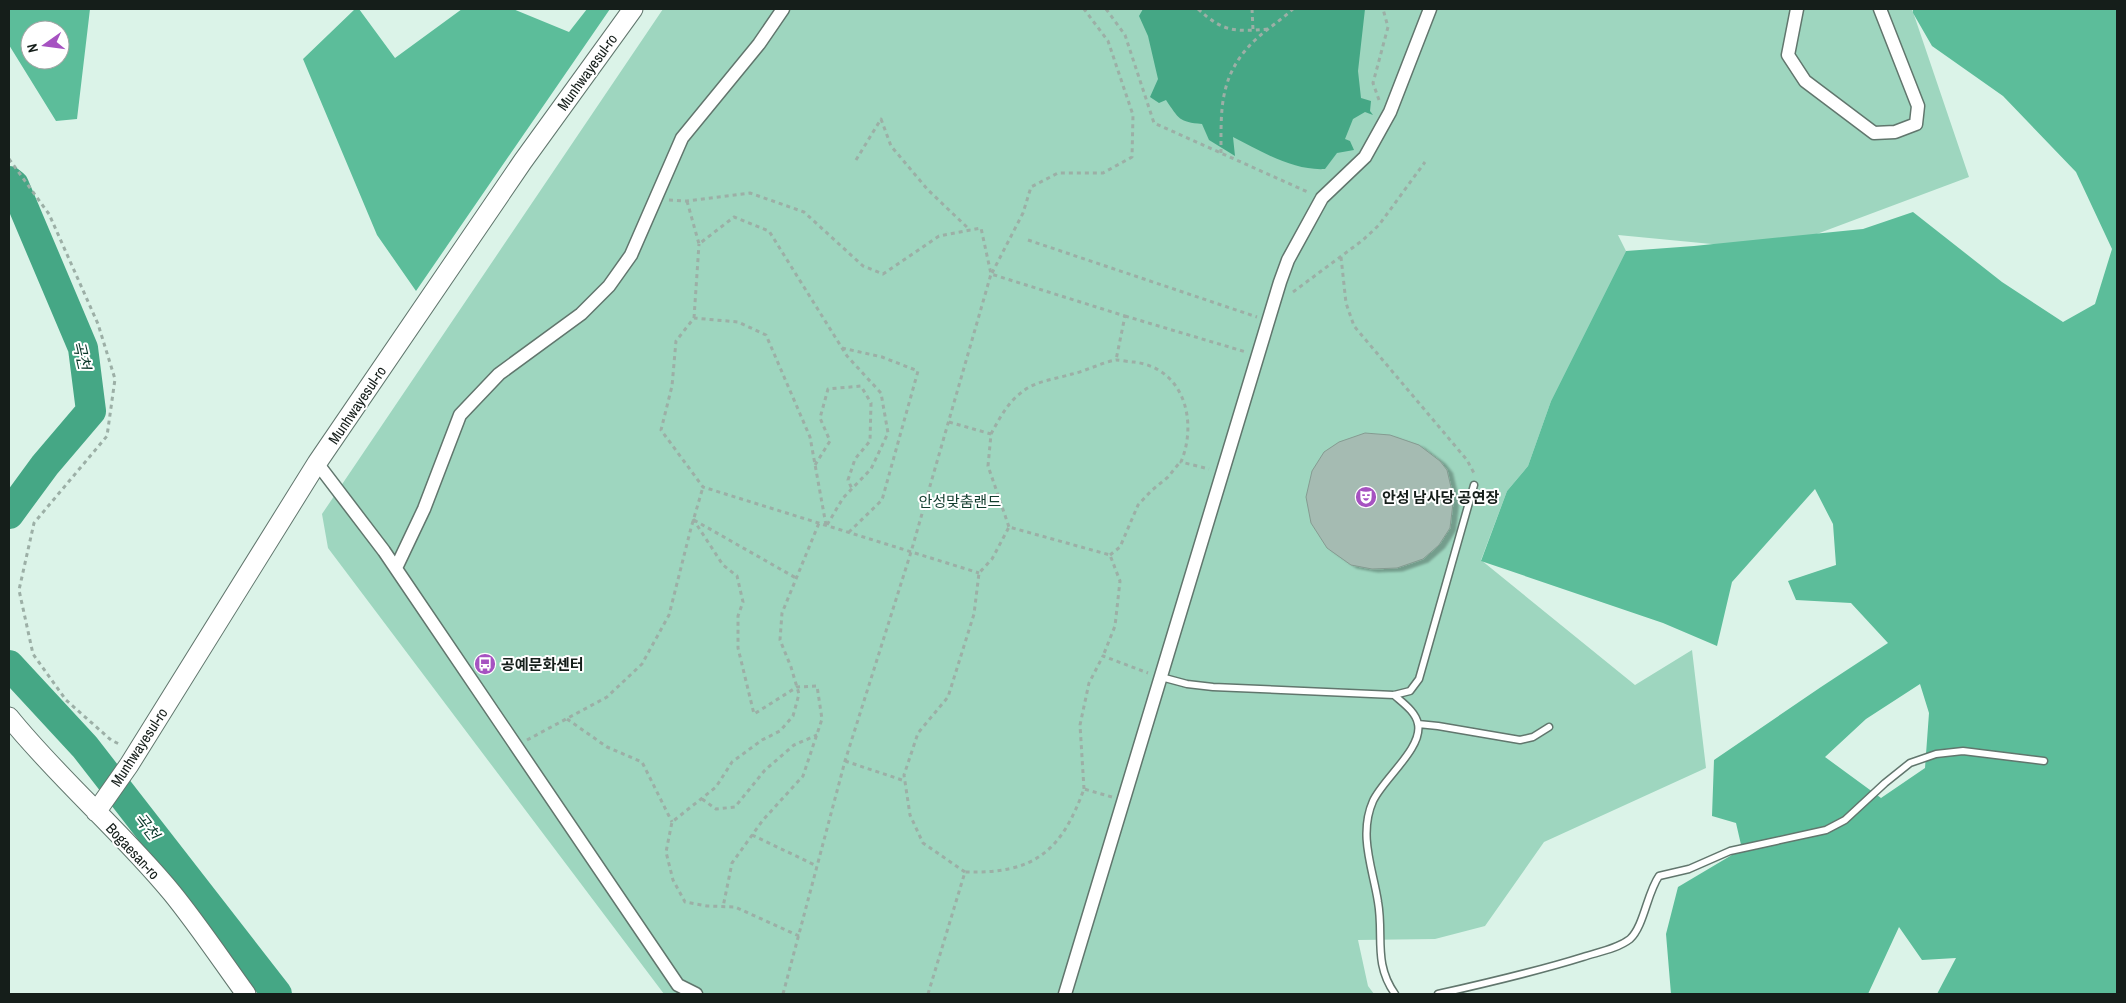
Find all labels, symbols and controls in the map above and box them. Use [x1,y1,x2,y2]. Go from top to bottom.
north arrow [20,20,70,70]
street label: Munhwayesul-ro [552,29,622,115]
text: N [23,42,42,54]
water label: 곡천 [68,338,97,374]
street label: Munhwayesul-ro [323,362,391,448]
theatre icon: 안성 남사당 공연장 [1354,485,1378,509]
place label: 안성 남사당 공연장 [1382,487,1499,508]
park label: 안성맞춤랜드 [919,491,1002,512]
bus stop icon: 공예문화센터 [473,652,497,676]
place label: 공예문화센터 [501,654,584,675]
street label: Munhwayesul-ro [106,703,172,791]
water label: 곡천 [129,808,166,846]
street label: Bogaesan-ro [101,818,165,884]

